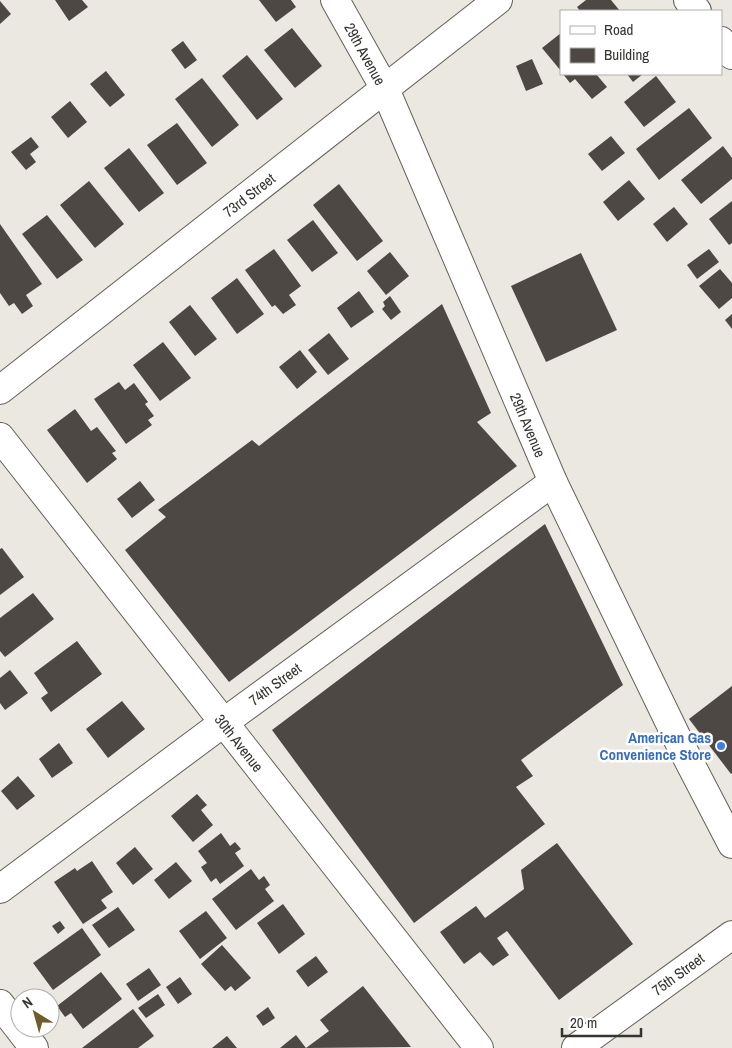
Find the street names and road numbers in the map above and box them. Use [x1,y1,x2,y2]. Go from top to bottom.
street label: 29th Avenue [339,19,391,89]
street label: 73rd Street [219,168,280,222]
street label: 29th Avenue [505,390,551,461]
street label: 74th Street [244,657,306,710]
street label: 30th Avenue [210,710,268,776]
street label: 75th Street [647,947,709,1000]

